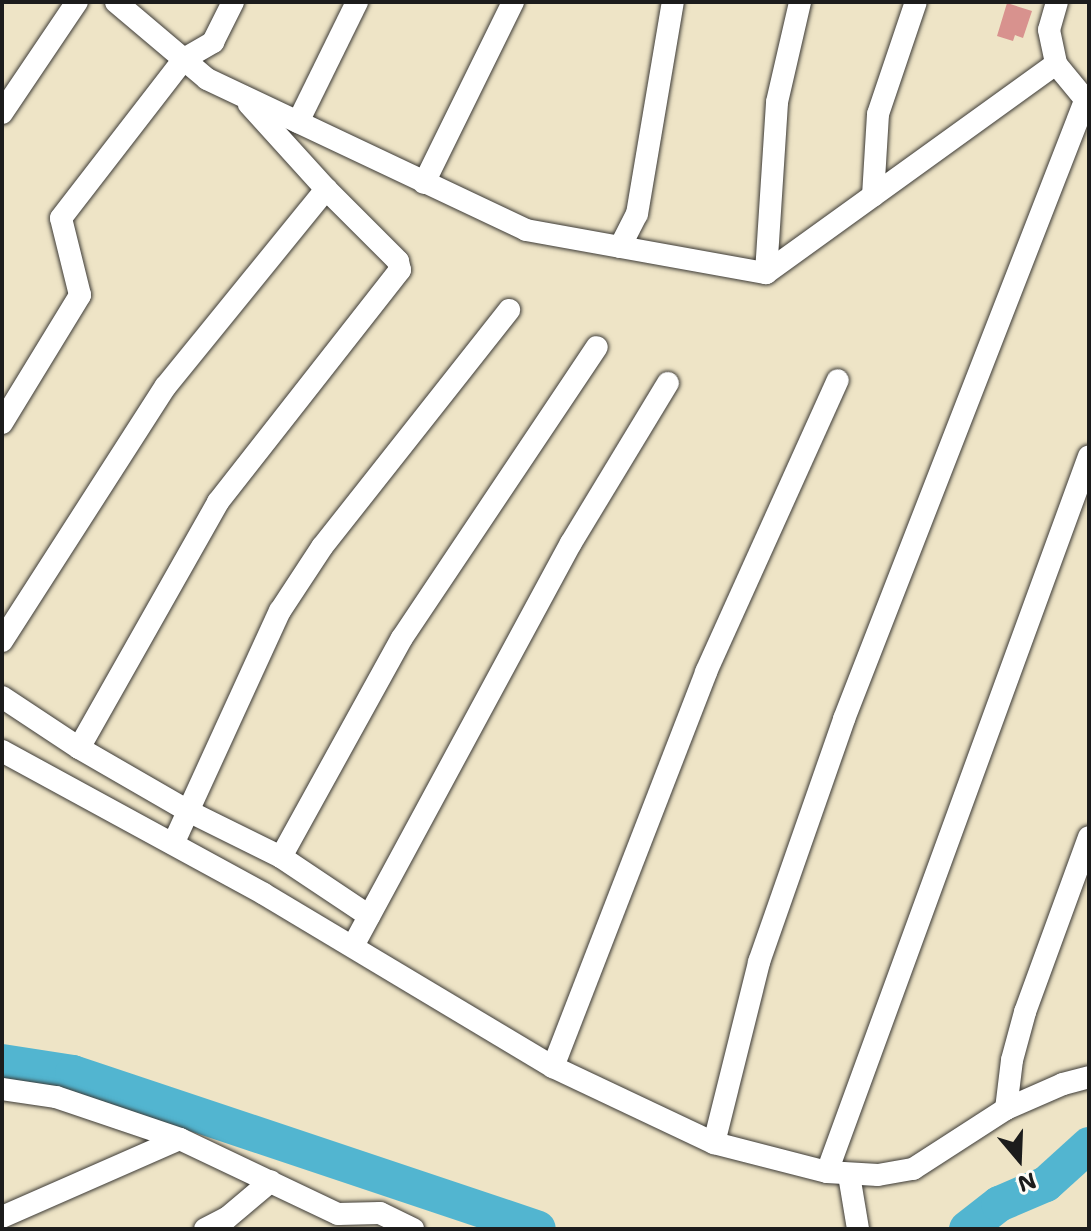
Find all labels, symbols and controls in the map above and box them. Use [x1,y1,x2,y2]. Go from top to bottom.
north arrow [979,1119,1059,1199]
text: N [1014,1166,1040,1199]

